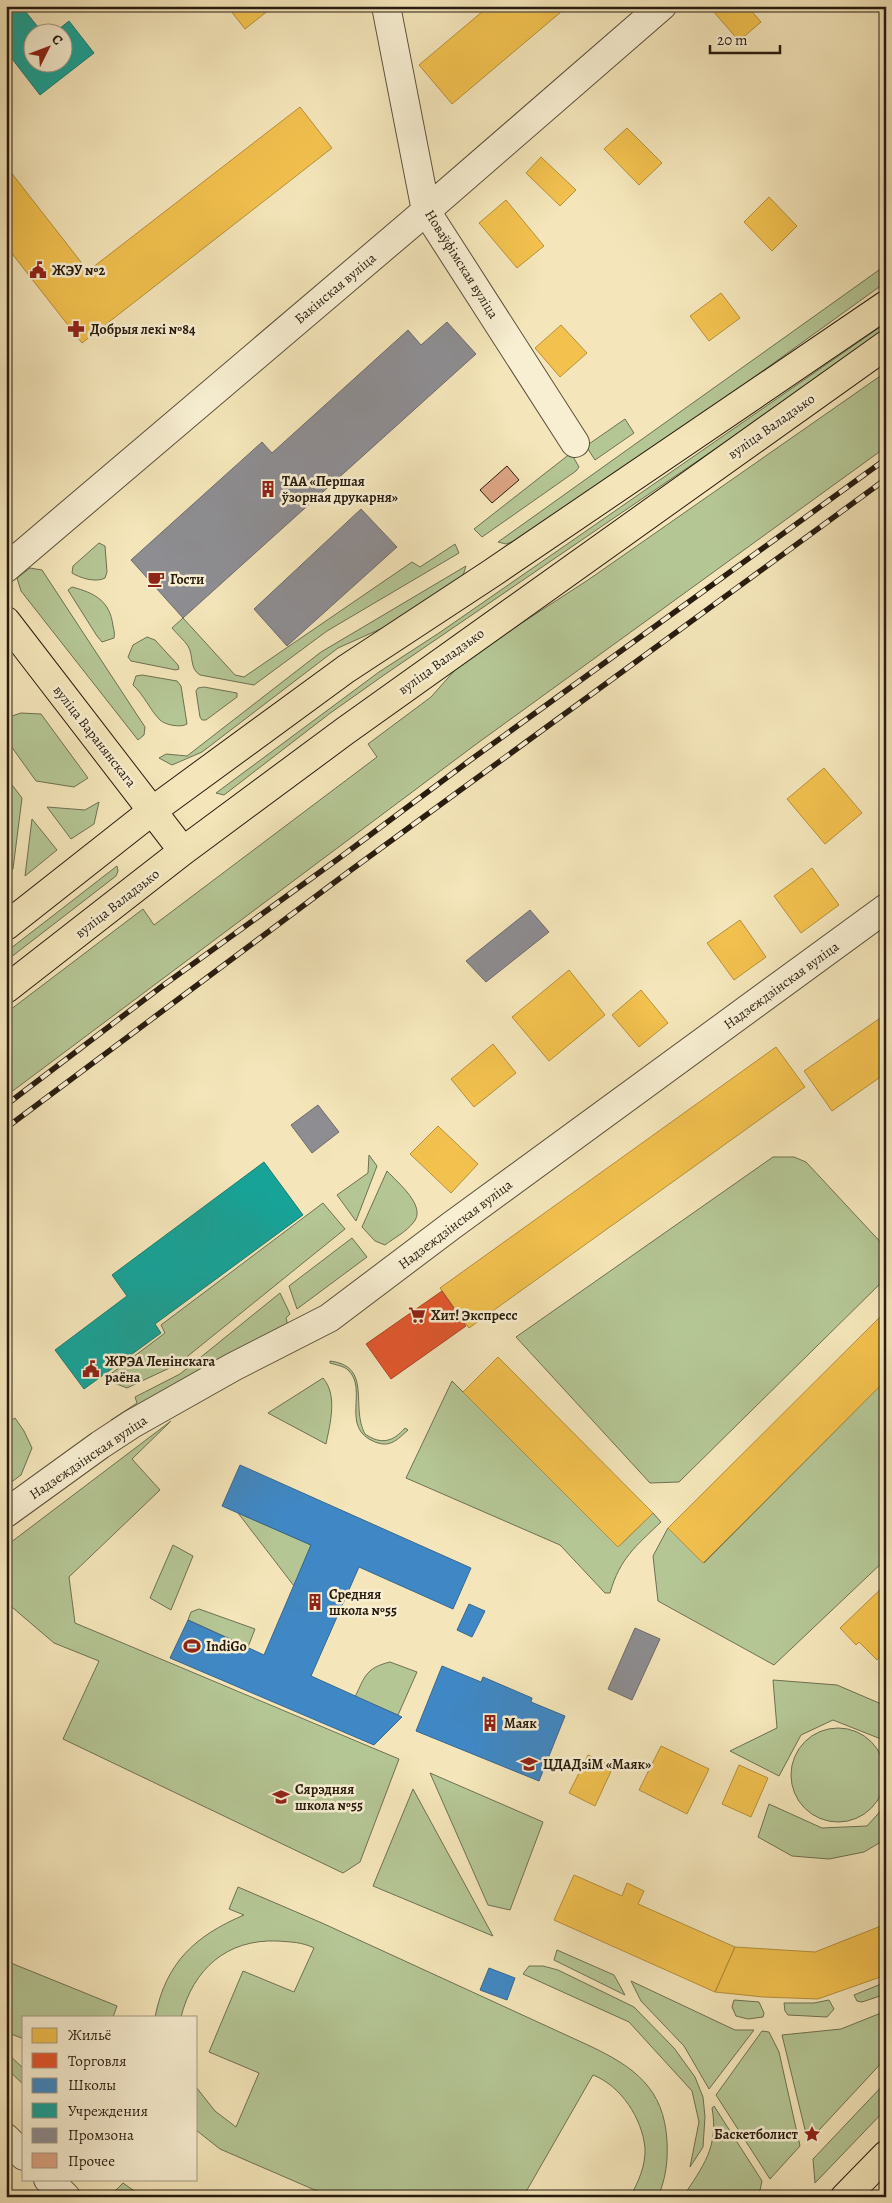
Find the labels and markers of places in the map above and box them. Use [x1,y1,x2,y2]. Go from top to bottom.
public building icon: ЖЭУ №2 [28,260,48,280]
place label: ЖЭУ №2 [52,261,105,280]
pharmacy icon: Добрыя лекі №84 [66,319,86,339]
place label: Добрыя лекі №84 [90,320,196,339]
place label: ТАА «Першая ўзорная друкарня» [281,472,398,507]
building icon: ТАА «Першая ўзорная друкарня» [258,479,278,499]
cafe icon: Гости [146,569,166,589]
place label: Гости [170,570,204,589]
supermarket icon: Хит! Экспресс [407,1305,427,1325]
place label: Хит! Экспресс [431,1306,517,1325]
place label: ЖРЭА Ленінскага раёна [105,1352,215,1387]
public building icon: ЖРЭА Ленінскага раёна [81,1359,101,1379]
place label: Средняя школа №55 [329,1585,397,1620]
building icon: Средняя школа №55 [305,1592,325,1612]
sports icon: IndiGo [182,1636,202,1656]
place label: IndiGo [206,1637,247,1656]
building icon: Маяк [480,1713,500,1733]
place label: Маяк [504,1714,537,1733]
school or university icon: ЦДАДзіМ «Маяк» [519,1754,539,1774]
place label: ЦДАДзіМ «Маяк» [543,1755,651,1774]
place label: Сярэдняя школа №55 [295,1780,363,1815]
school or university icon: Сярэдняя школа №55 [271,1787,291,1807]
place icon: Баскетболист [802,2124,822,2144]
place label: Баскетболист [714,2125,799,2144]

